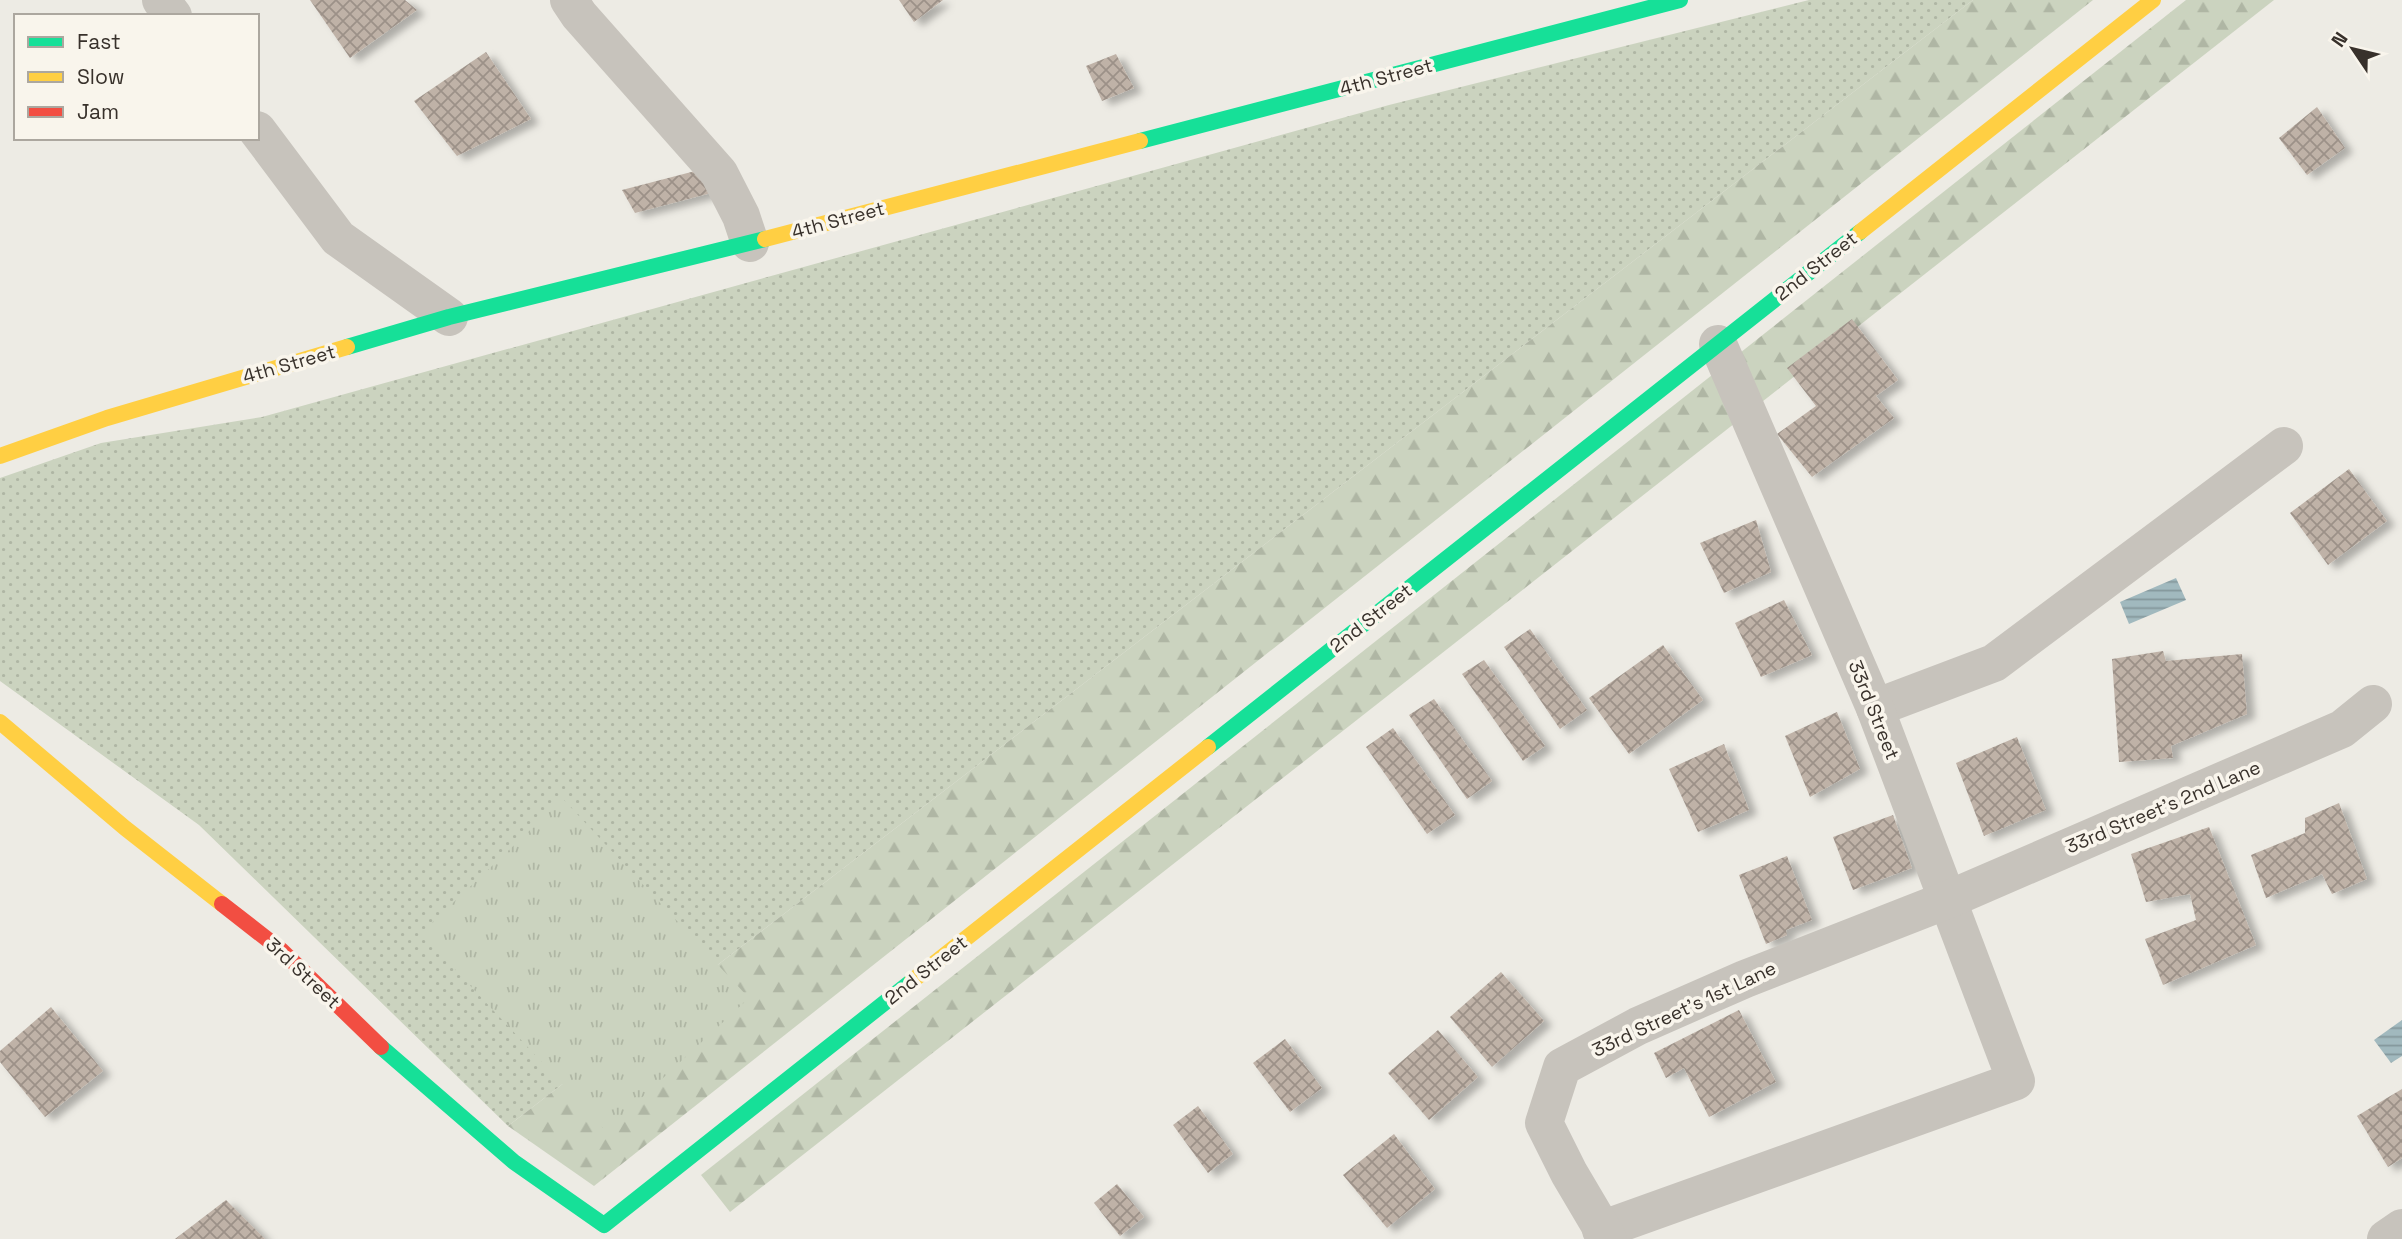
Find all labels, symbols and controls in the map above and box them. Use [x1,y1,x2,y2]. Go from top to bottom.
legend [14,14,259,140]
north arrow [2318,14,2388,84]
text: N [2326,27,2353,52]
text: Fast [77,28,121,55]
street label: 4th Street [1337,53,1435,101]
text: Slow [77,63,125,90]
text: Jam [77,98,119,125]
street label: 4th Street [789,196,887,244]
street label: 2nd Street [1770,226,1862,306]
street label: 4th Street [240,339,338,389]
street label: 2nd Street [1325,578,1417,658]
street label: 33rd Street [1843,657,1905,763]
street label: 33rd Street's 2nd Lane [2062,755,2264,859]
street label: 2nd Street [880,930,972,1010]
street label: 3rd Street [260,932,346,1014]
street label: 33rd Street's 1st Lane [1588,955,1780,1063]

